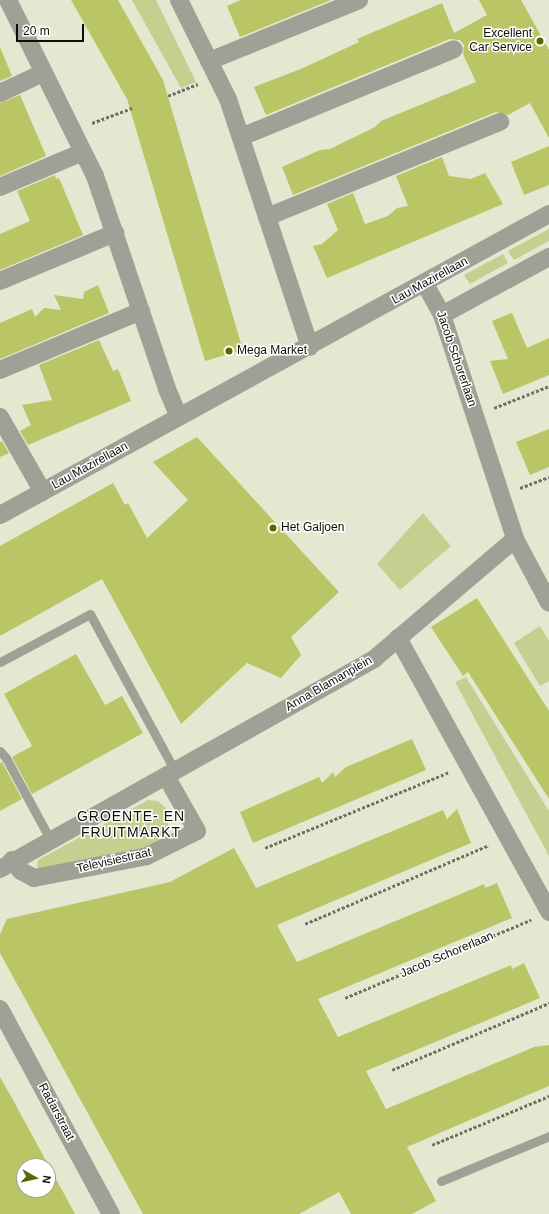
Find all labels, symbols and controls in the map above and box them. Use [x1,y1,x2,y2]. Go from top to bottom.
scale bar [18,16,86,42]
text: 20 m [23,24,50,38]
place label: Excellent Car Service [469,27,532,55]
marker: Excellent Car Service [535,36,545,46]
street label: Lau Mazirellaan [389,254,471,308]
street label: Jacob Schorerlaan [433,309,479,409]
place label: Mega Market [237,344,307,358]
marker: Mega Market [224,346,234,356]
street label: Lau Mazirellaan [49,439,131,493]
place label: Het Galjoen [281,521,344,535]
marker: Het Galjoen [268,523,278,533]
street label: Anna Blamanplein [283,653,375,715]
district label: GROENTE- EN FRUITMARKT [77,808,185,840]
street label: Televisiestraat [75,845,153,877]
street label: Jacob Schorerlaan [398,929,496,981]
street label: Radarstraat [35,1081,77,1143]
north arrow [16,1158,56,1198]
text: N [40,1175,53,1184]

